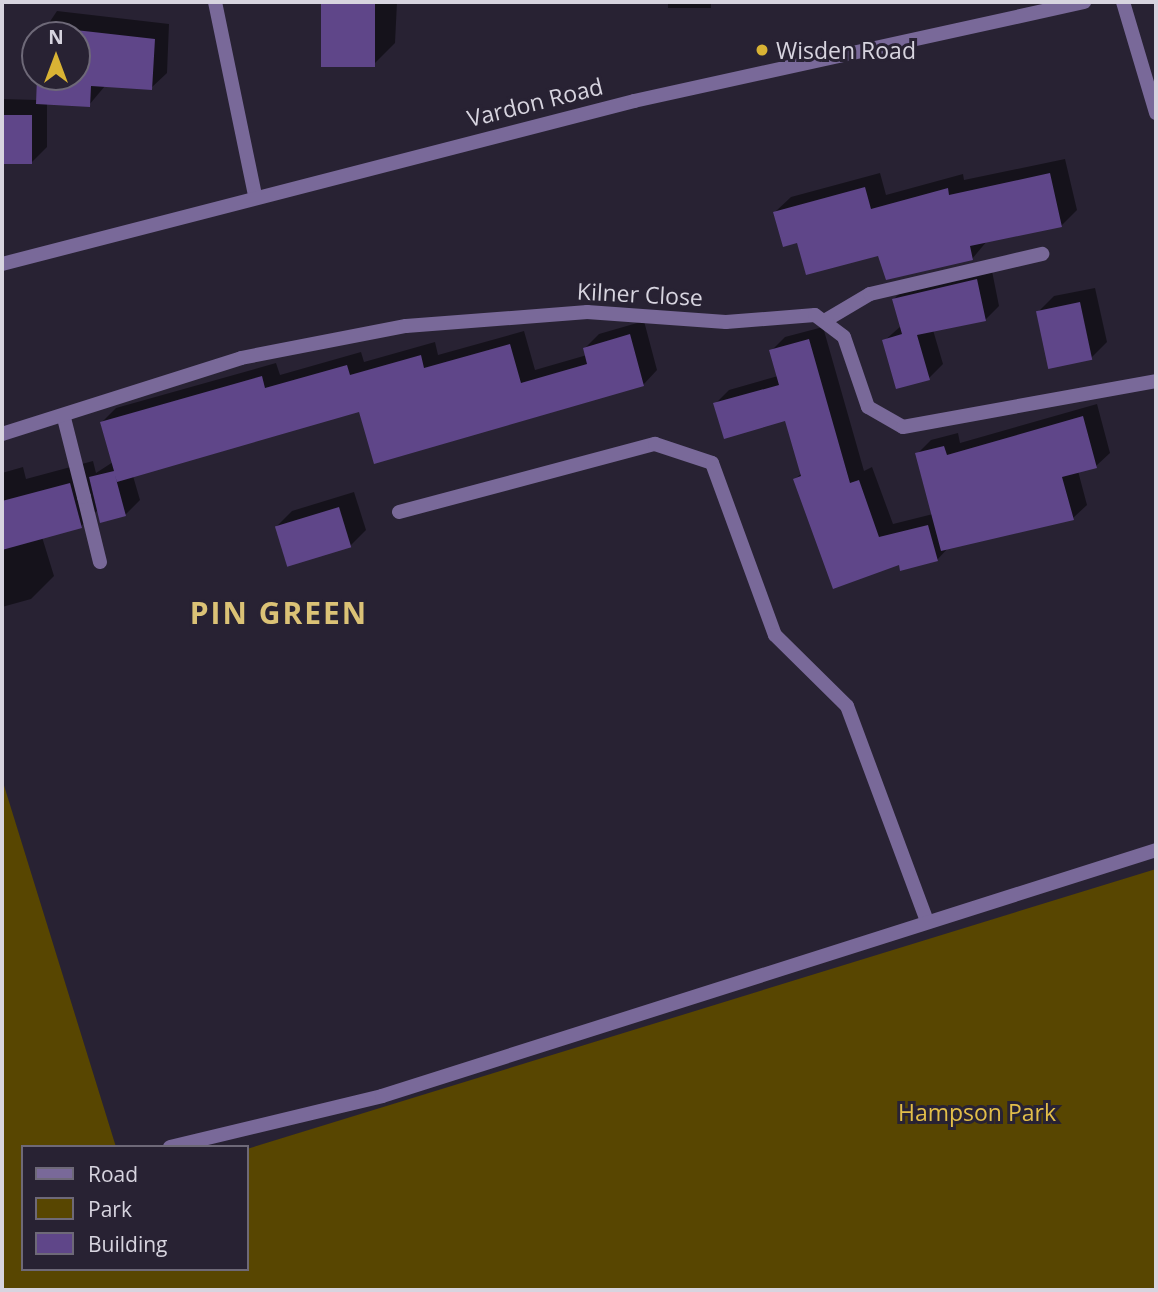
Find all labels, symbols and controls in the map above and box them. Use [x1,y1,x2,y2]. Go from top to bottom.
north arrow [21,21,91,91]
text: N [48,24,64,50]
place label: Wisden Road [776,36,916,64]
marker: Wisden Road [754,42,770,58]
street label: Vardon Road [464,72,606,132]
street label: Kilner Close [576,277,704,311]
district label: PIN GREEN [191,595,367,631]
park label: Hampson Park [898,1098,1056,1126]
legend [21,1145,248,1271]
text: Road [88,1160,138,1188]
text: Park [88,1195,132,1223]
text: Building [88,1230,167,1258]

